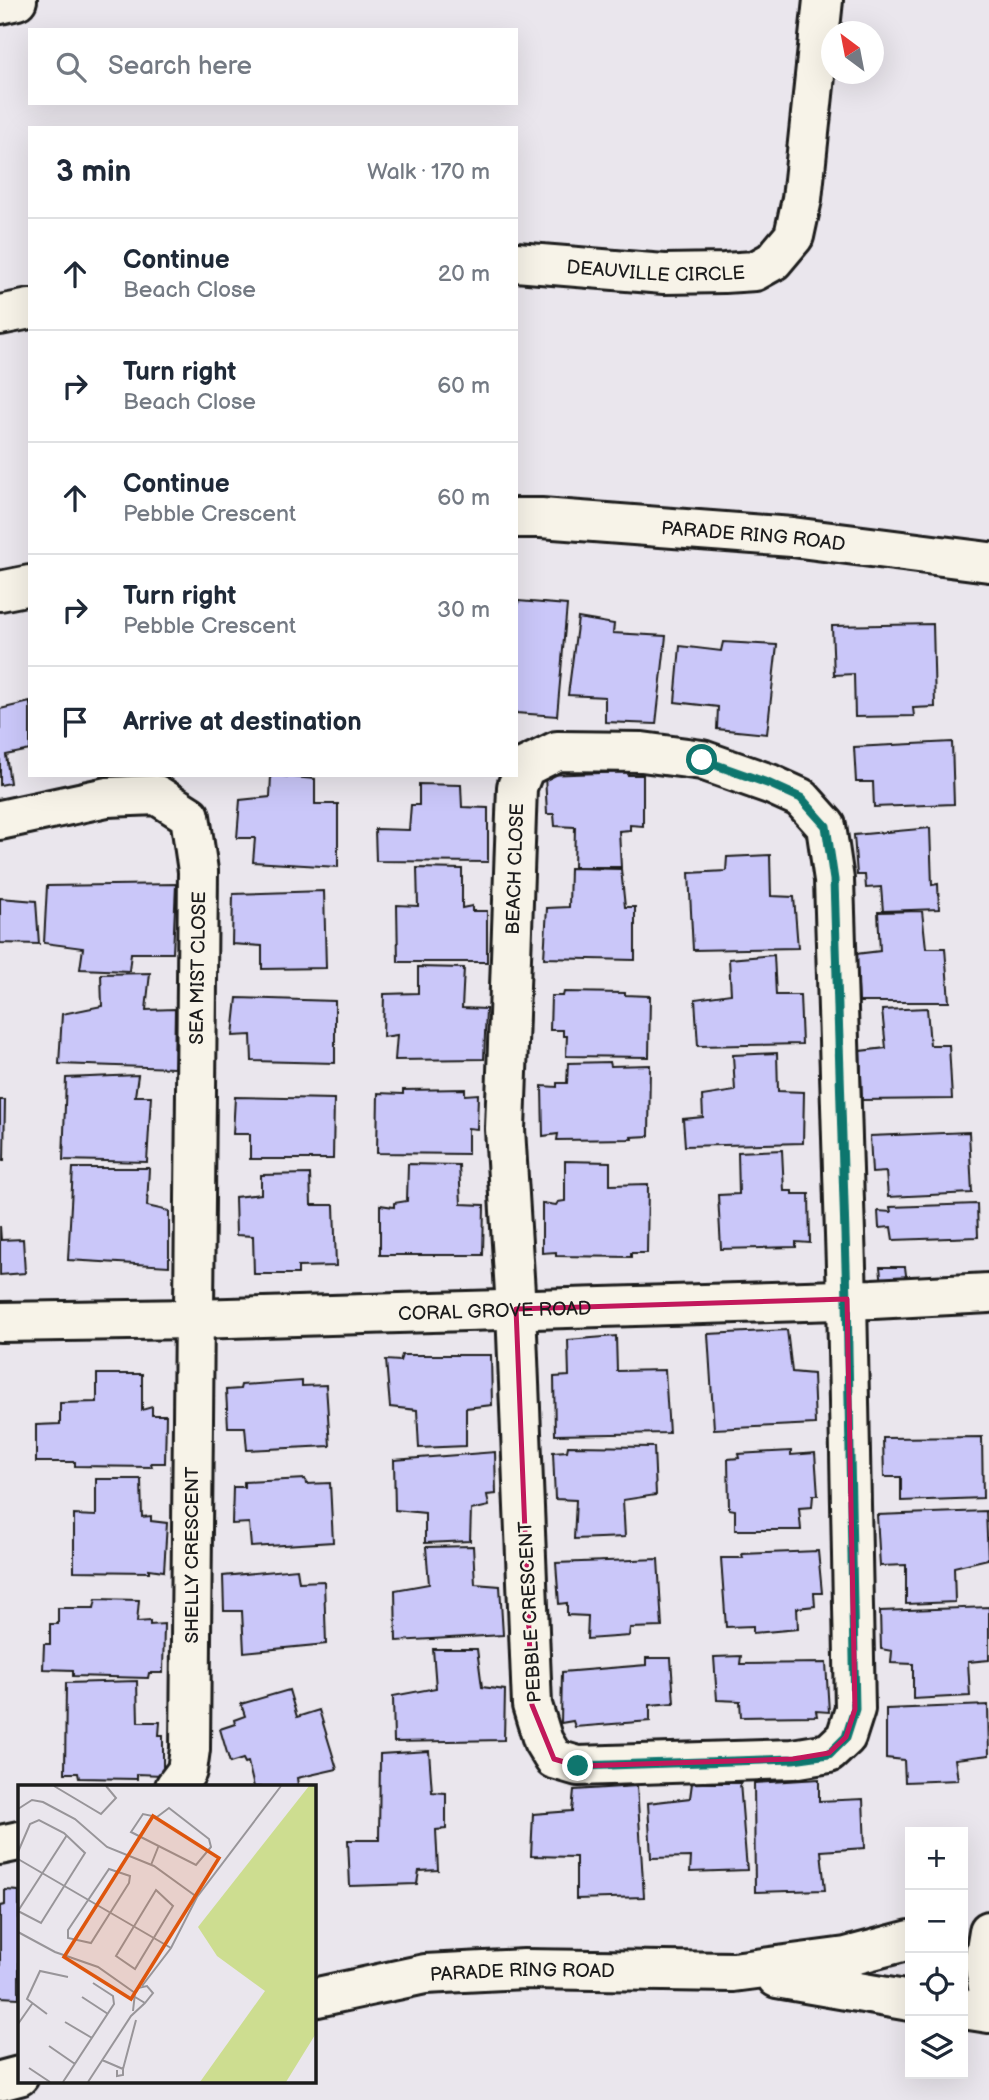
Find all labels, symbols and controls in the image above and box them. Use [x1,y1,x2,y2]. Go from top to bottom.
north arrow [821,21,884,84]
search box [28,28,518,105]
icon: search [52,48,90,86]
text: Search here [108,51,252,82]
text: 3 min [56,154,131,190]
text: Walk · 170 m [367,158,490,186]
text: Continue [123,245,230,276]
icon: ahead [56,255,94,293]
street label: DEAUVILLE CIRCLE [566,256,746,287]
text: 20 m [438,260,490,288]
text: Beach Close [123,276,256,304]
text: Turn right [123,357,236,388]
icon: right [56,367,94,405]
text: 60 m [437,372,490,400]
text: Beach Close [123,388,256,416]
text: Continue [123,469,230,500]
icon: ahead [56,479,94,517]
text: 60 m [437,484,490,512]
text: Pebble Crescent [123,500,296,528]
street label: PARADE RING ROAD [660,517,847,557]
text: Turn right [123,581,236,612]
icon: right [56,591,94,629]
text: 30 m [437,596,490,624]
text: Pebble Crescent [123,612,296,640]
icon: arrive [56,703,94,741]
text: Arrive at destination [123,707,362,738]
route start [686,744,717,775]
street label: BEACH CLOSE [502,803,529,935]
street label: SEA MIST CLOSE [186,891,211,1045]
street label: CORAL GROVE ROAD [398,1297,592,1326]
street label: SHELLY CRESCENT [181,1466,204,1644]
street label: PEBBLE CRESCENT [514,1520,547,1703]
route end [562,1750,593,1781]
inset map [18,1785,315,2082]
map controls [905,1827,968,2079]
button: + [905,1827,968,1890]
button: − [905,1890,968,1953]
button: locate [905,1953,968,2016]
street label: PARADE RING ROAD [429,1959,615,1987]
button: layers [905,2016,968,2079]

